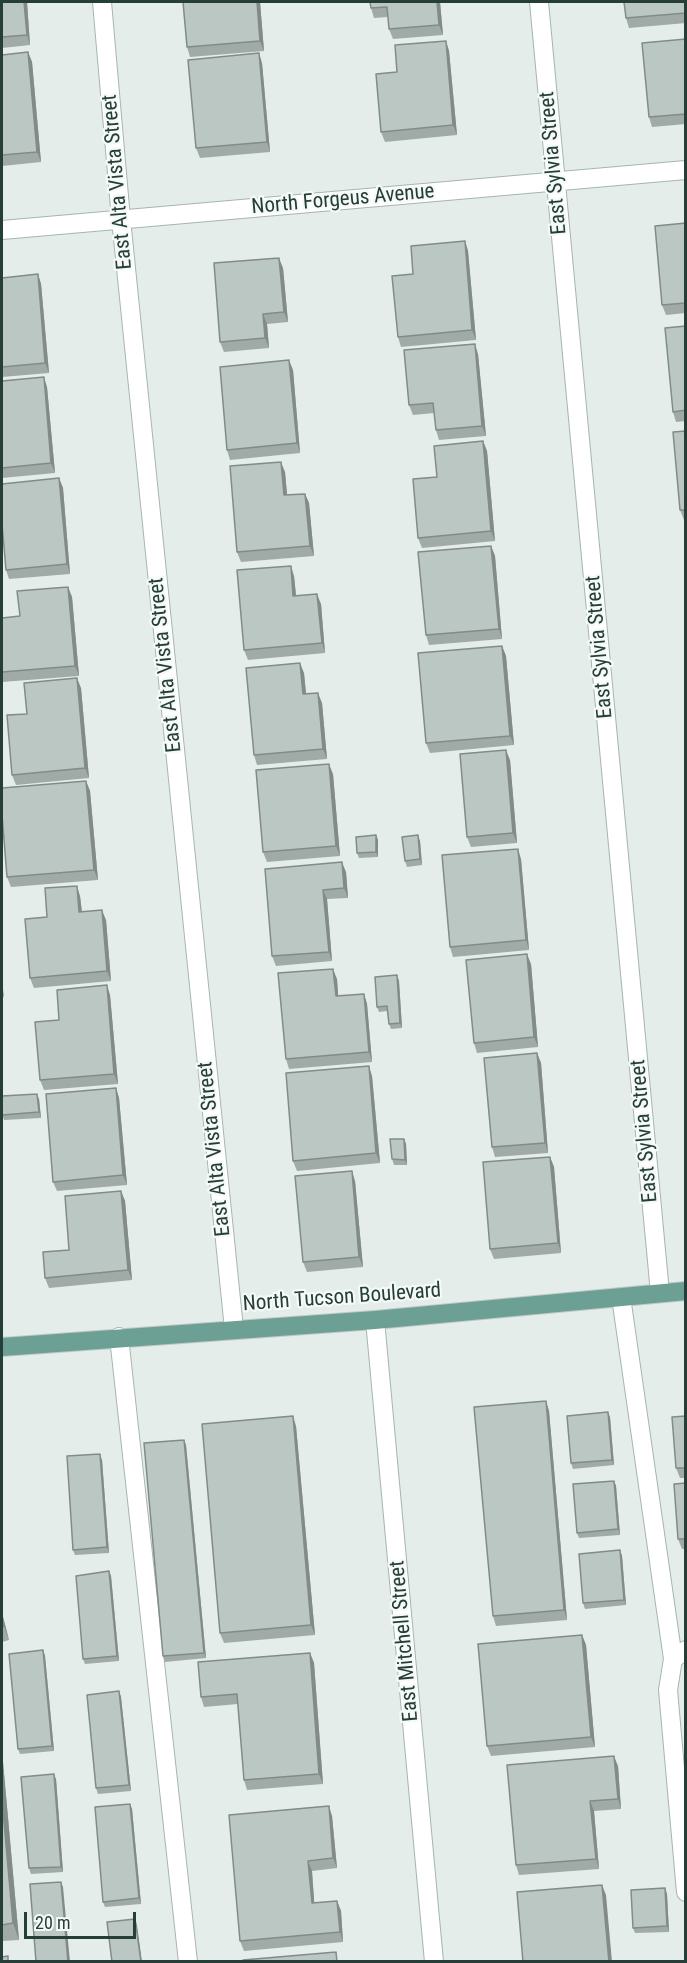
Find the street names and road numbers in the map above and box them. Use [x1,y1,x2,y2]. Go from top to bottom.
street label: East Sylvia Street [535,90,573,236]
street label: East Alta Vista Street [98,93,138,271]
street label: North Forgeus Avenue [251,179,435,221]
street label: East Sylvia Street [581,574,619,720]
street label: East Alta Vista Street [144,576,188,754]
street label: East Sylvia Street [626,1058,664,1204]
street label: East Alta Vista Street [193,1060,237,1238]
street label: North Tucson Boulevard [242,1278,442,1318]
street label: East Mitchell Street [385,1560,425,1722]

